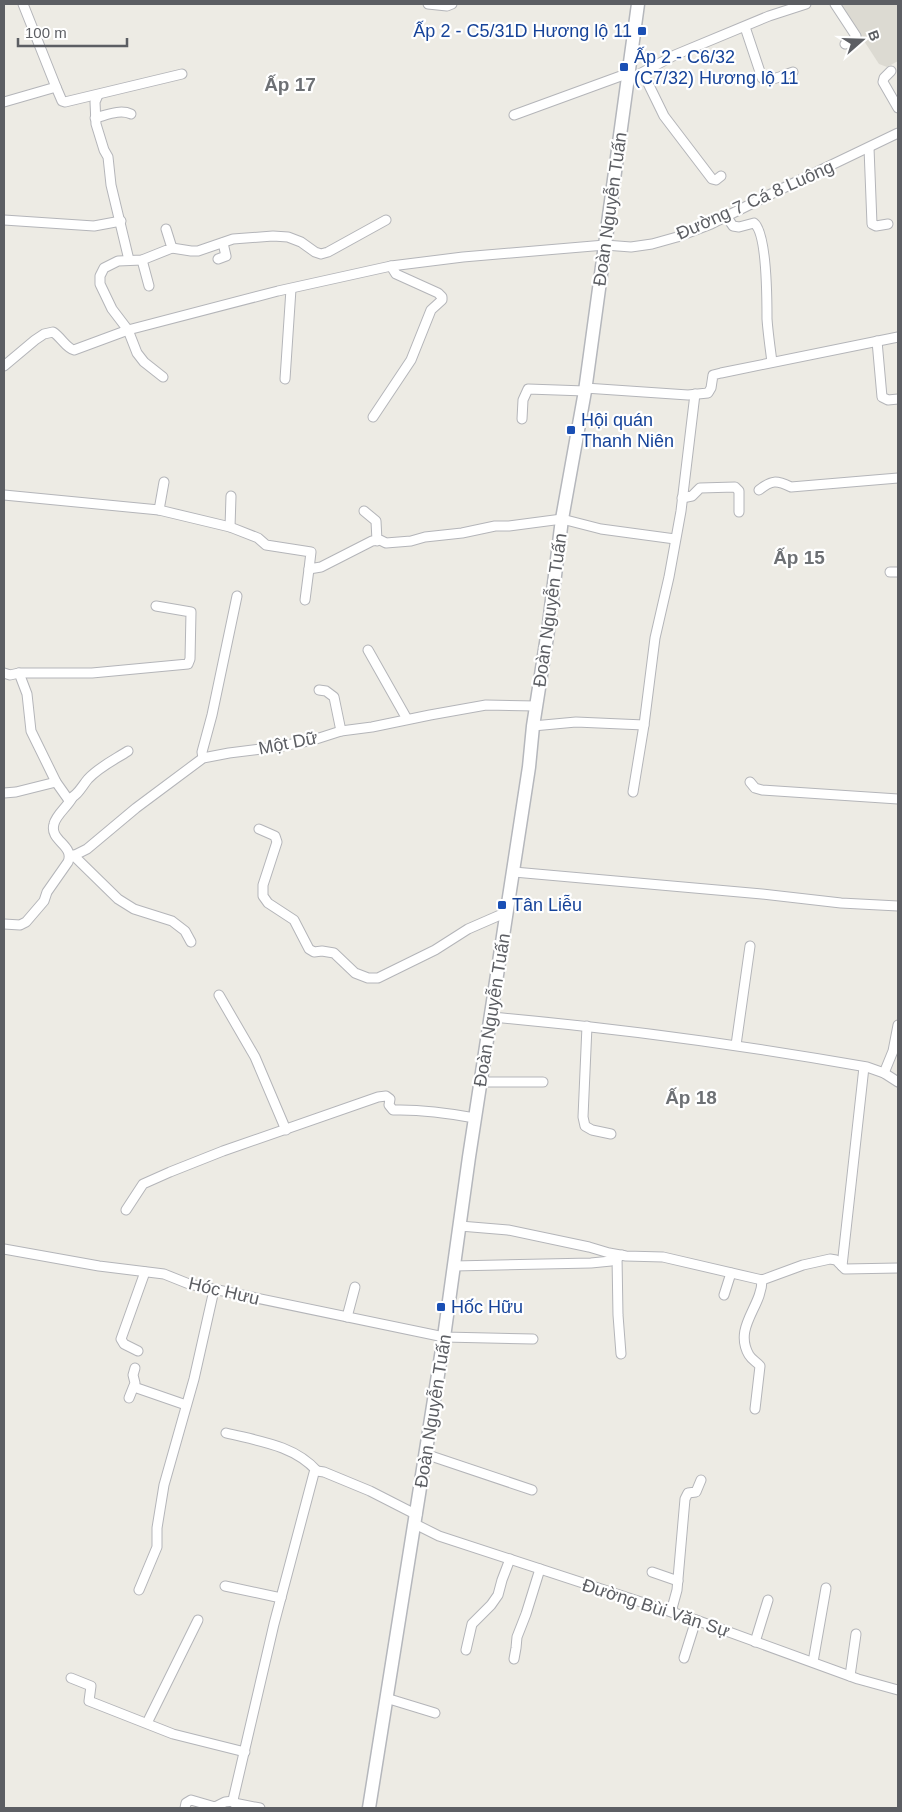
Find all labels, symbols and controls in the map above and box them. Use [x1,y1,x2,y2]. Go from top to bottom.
scale bar [18,15,126,47]
north arrow [837,15,887,65]
place label: Ấp 2 - C5/31D Hương lộ 11 [413,20,632,41]
text: 100 m [25,24,67,41]
marker: Ấp 2 - C5/31D Hương lộ 11 [636,25,648,37]
text: B [865,28,883,43]
place label: Ấp 2 - C6/32 (C7/32) Hương lộ 11 [634,46,799,88]
marker: Ấp 2 - C6/32 (C7/32) Hương lộ 11 [618,61,630,73]
district label: Ấp 17 [264,74,316,95]
street label: Đoàn Nguyễn Tuấn [588,131,631,287]
street label: Đường 7 Cá 8 Luông [673,156,837,244]
place label: Hội quán Thanh Niên [581,410,674,451]
marker: Hội quán Thanh Niên [565,424,577,436]
street label: Đoàn Nguyễn Tuấn [528,532,571,688]
district label: Ấp 15 [773,547,825,568]
street label: Một Dữ [257,727,319,759]
place label: Tân Liễu [512,894,582,915]
marker: Tân Liễu [496,899,508,911]
street label: Đoàn Nguyễn Tuấn [469,932,514,1088]
district label: Ấp 18 [665,1087,717,1108]
street label: Hóc Hưu [187,1273,261,1309]
place label: Hốc Hữu [451,1297,523,1317]
marker: Hốc Hữu [435,1301,447,1313]
street label: Đoàn Nguyễn Tuấn [410,1333,455,1489]
street label: Đường Bùi Văn Sự [580,1575,732,1641]

